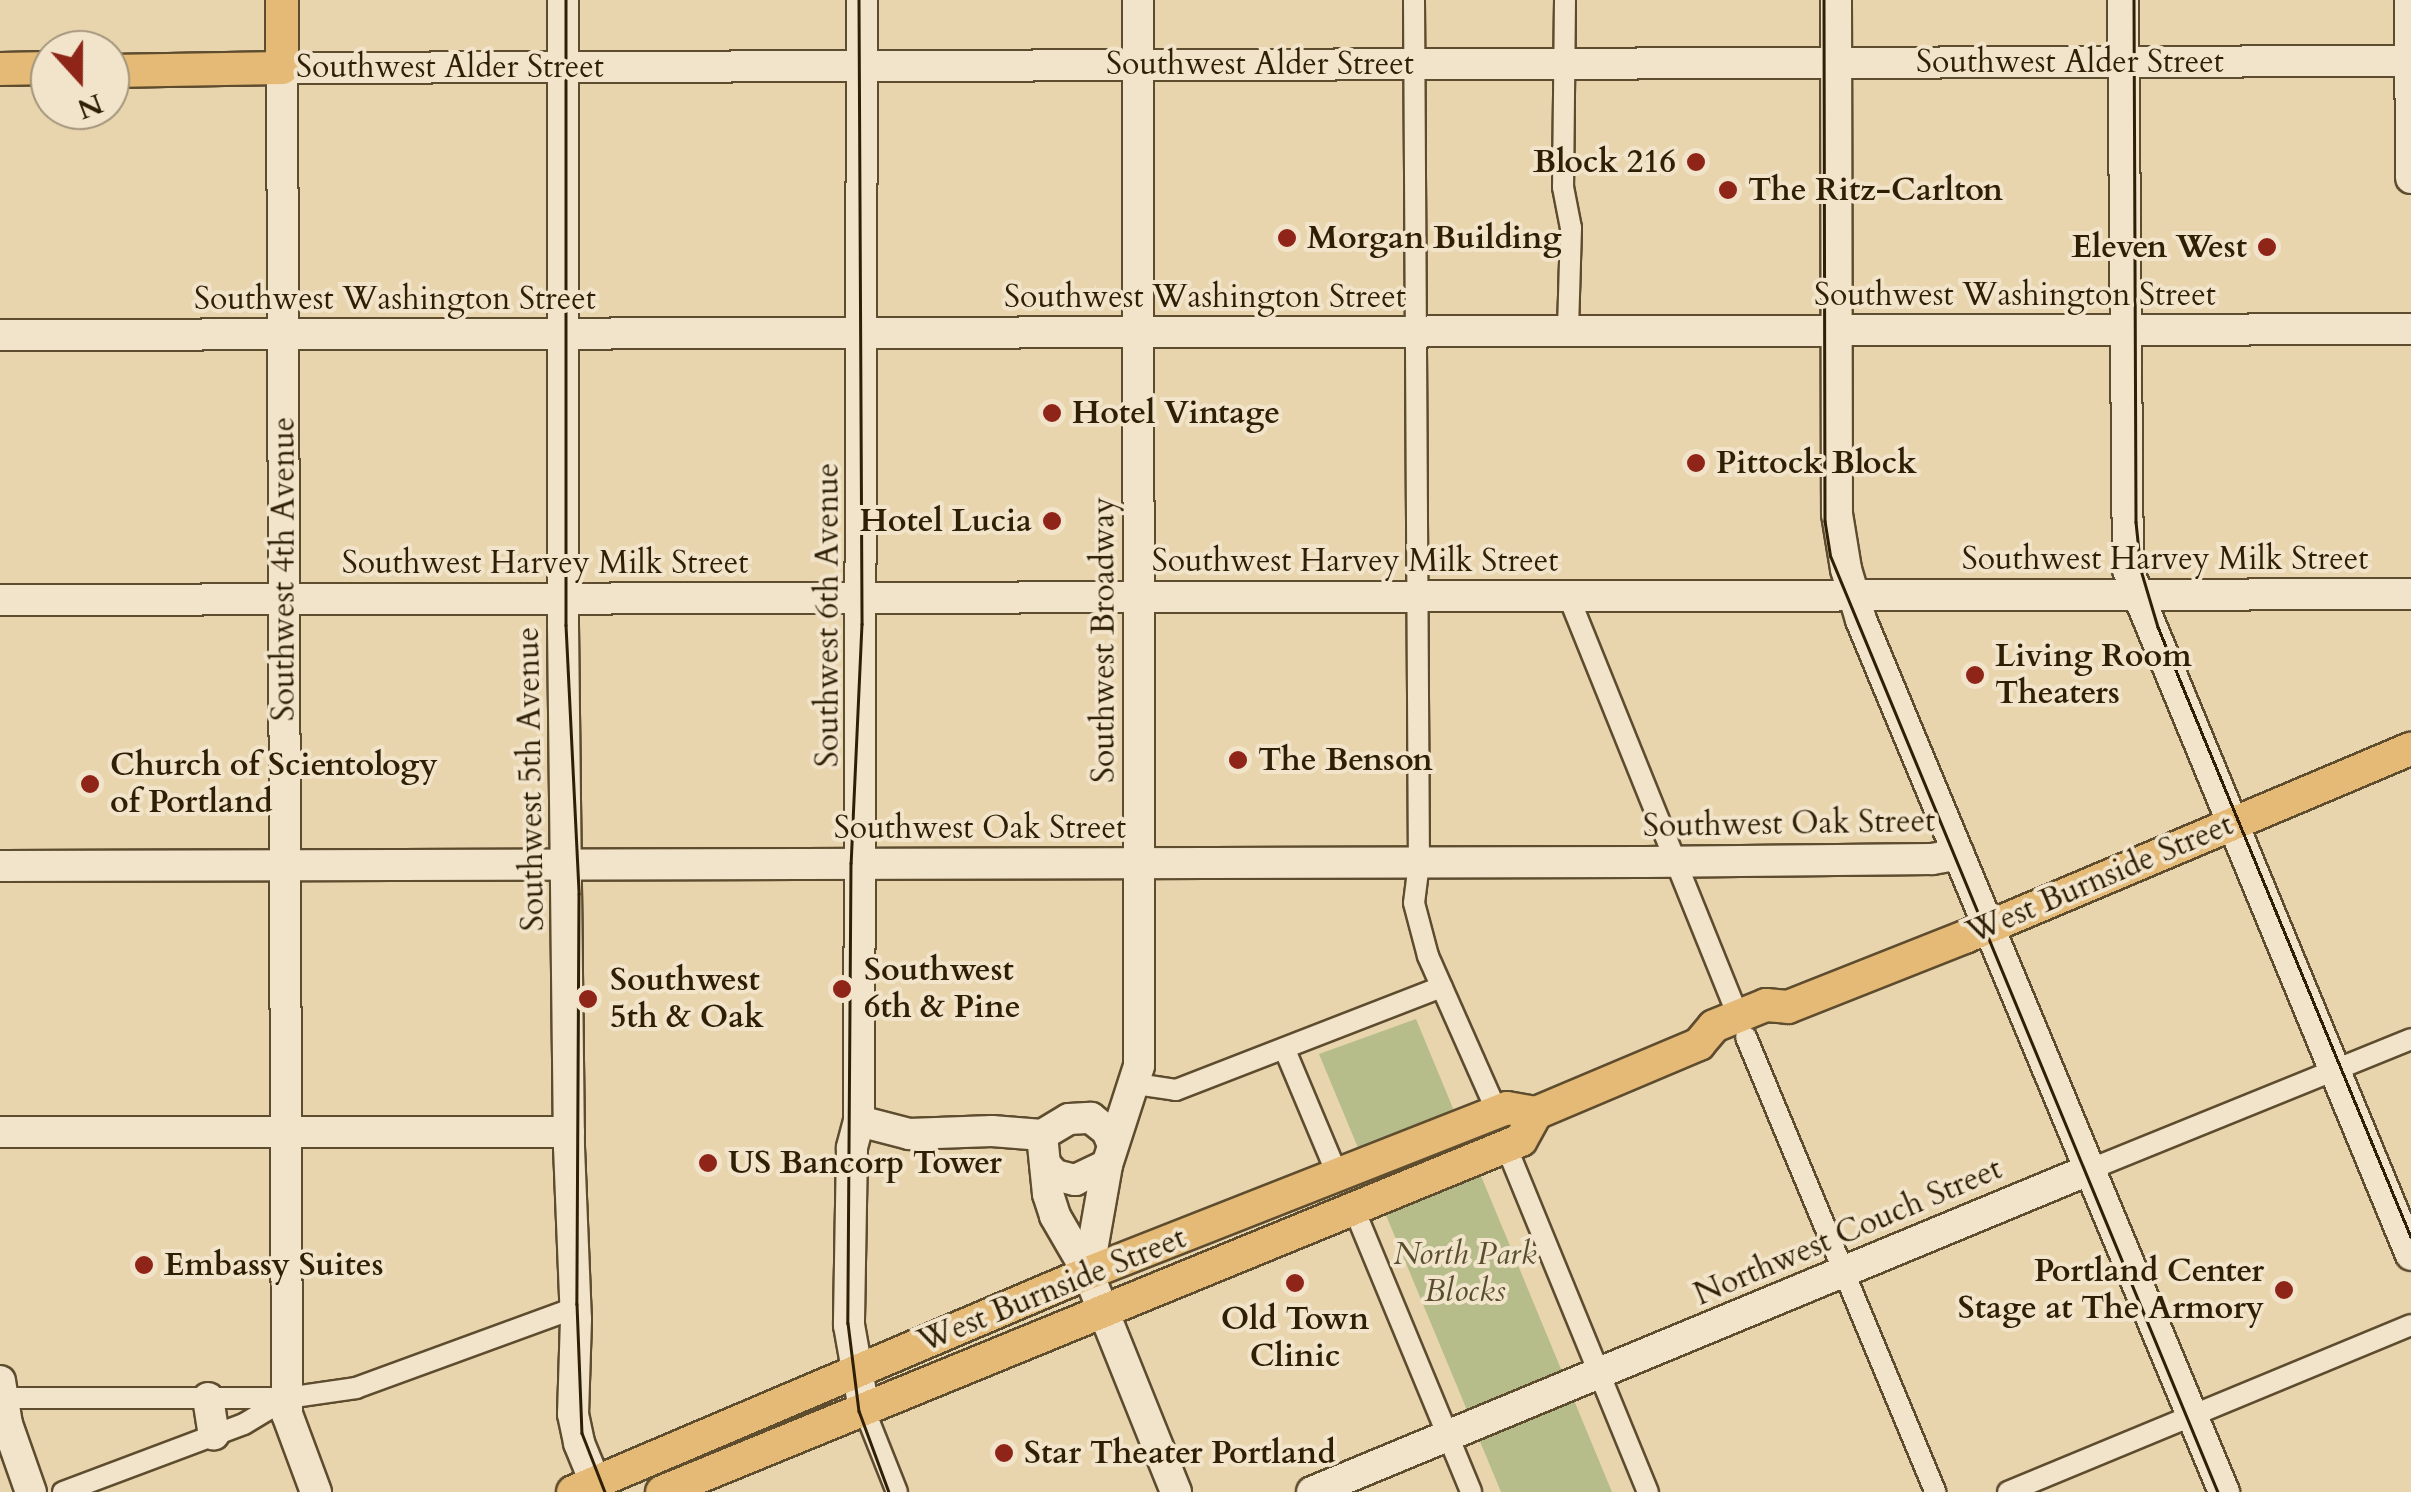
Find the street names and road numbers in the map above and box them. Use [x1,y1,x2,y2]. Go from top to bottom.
street label: Southwest Alder Street [1916,43,2224,81]
street label: Southwest Alder Street [1106,45,1414,83]
street label: Southwest Alder Street [296,48,604,86]
street label: Southwest Washington Street [1814,276,2216,314]
street label: Southwest Washington Street [1004,278,1406,316]
street label: Southwest Washington Street [194,280,596,318]
street label: Southwest 4th Avenue [265,417,303,721]
street label: Southwest 6th Avenue [809,463,847,767]
street label: Southwest Broadway [1085,497,1123,783]
street label: Southwest Harvey Milk Street [1962,540,2368,578]
street label: Southwest Harvey Milk Street [1152,542,1558,580]
street label: Southwest Harvey Milk Street [342,544,748,582]
street label: Southwest 5th Avenue [509,626,553,932]
street label: Southwest Oak Street [1643,802,1935,846]
street label: West Burnside Street [1961,806,2239,952]
street label: Southwest Oak Street [834,809,1126,847]
street label: Northwest Couch Street [1688,1150,2008,1314]
street label: West Burnside Street [913,1219,1191,1361]

